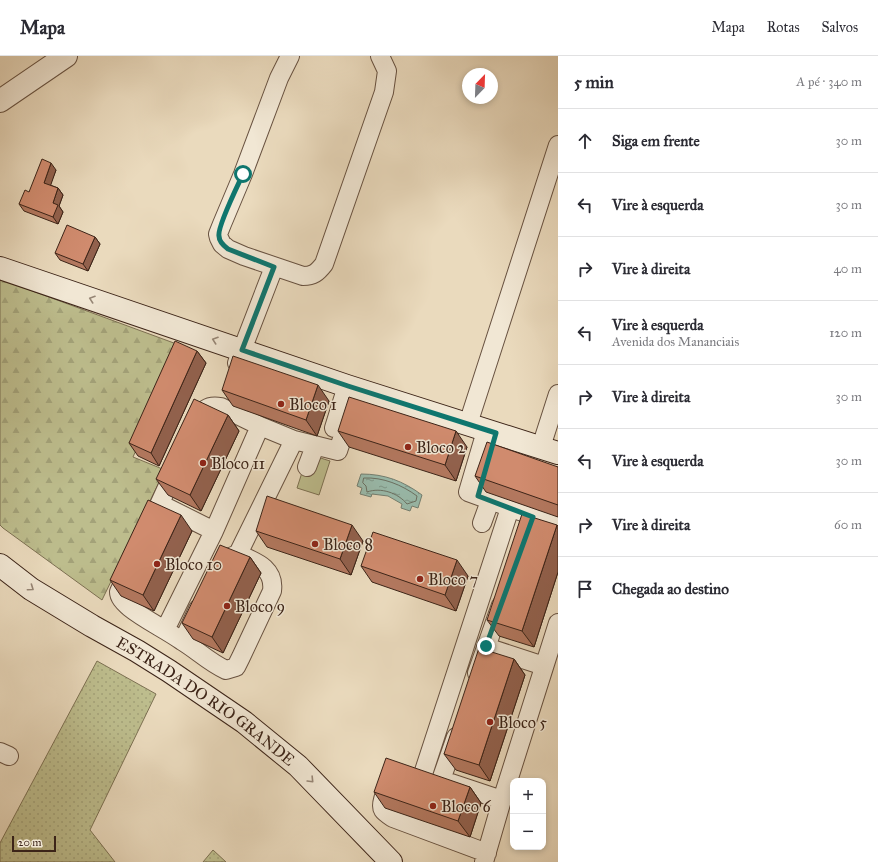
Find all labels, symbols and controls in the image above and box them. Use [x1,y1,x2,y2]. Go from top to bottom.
text: Mapa [20,16,65,39]
text: Mapa [711,19,745,36]
text: Rotas [767,19,800,36]
text: Salvos [822,19,858,36]
north arrow [462,68,498,104]
text: 5 min [574,72,614,93]
text: A pé · 340 m [796,74,862,90]
icon: ahead [574,130,596,152]
text: Siga em frente [612,132,700,150]
text: 30 m [836,133,862,149]
route start [234,165,252,183]
icon: left [574,194,596,216]
text: Vire à esquerda [612,196,704,214]
text: 30 m [836,197,862,213]
icon: right [574,258,596,280]
text: Vire à direita [612,260,690,278]
text: 40 m [833,261,862,277]
one-way arrow [88,295,95,304]
text: Vire à esquerda [612,316,704,334]
icon: left [574,322,596,344]
text: 120 m [829,325,862,341]
text: Avenida dos Mananciais [612,334,739,350]
one-way arrow [212,337,219,345]
icon: right [574,386,596,408]
text: Vire à direita [612,388,690,406]
text: 30 m [836,389,862,405]
place label: Bloco 1 [289,395,337,414]
marker: Bloco 1 [276,399,286,409]
place label: Bloco 2 [416,438,465,457]
marker: Bloco 2 [403,442,413,452]
icon: left [574,450,596,472]
text: Vire à esquerda [612,452,704,470]
text: 30 m [836,453,862,469]
place label: Bloco 11 [211,454,265,473]
marker: Bloco 11 [198,458,208,468]
icon: right [574,514,596,536]
text: Vire à direita [612,516,690,534]
text: 60 m [834,517,862,533]
place label: Bloco 8 [323,535,373,554]
marker: Bloco 8 [310,539,320,549]
place label: Bloco 10 [165,555,222,574]
marker: Bloco 10 [152,559,162,569]
place label: Bloco 7 [428,570,478,589]
marker: Bloco 7 [415,574,425,584]
icon: arrive [574,578,596,600]
text: Chegada ao destino [612,580,729,598]
one-way arrow [27,583,34,590]
place label: Bloco 9 [235,597,285,616]
marker: Bloco 9 [222,601,232,611]
street label: ESTRADA DO RIO GRANDE [113,633,299,770]
route end [477,637,495,655]
place label: Bloco 5 [498,713,547,732]
marker: Bloco 5 [485,717,495,727]
one-way arrow [306,775,314,783]
map controls [510,778,546,850]
button: + [510,778,546,814]
place label: Bloco 6 [441,797,491,816]
marker: Bloco 6 [428,801,438,811]
button: − [510,814,546,850]
scale bar [12,834,56,853]
text: 20 m [18,836,41,849]

